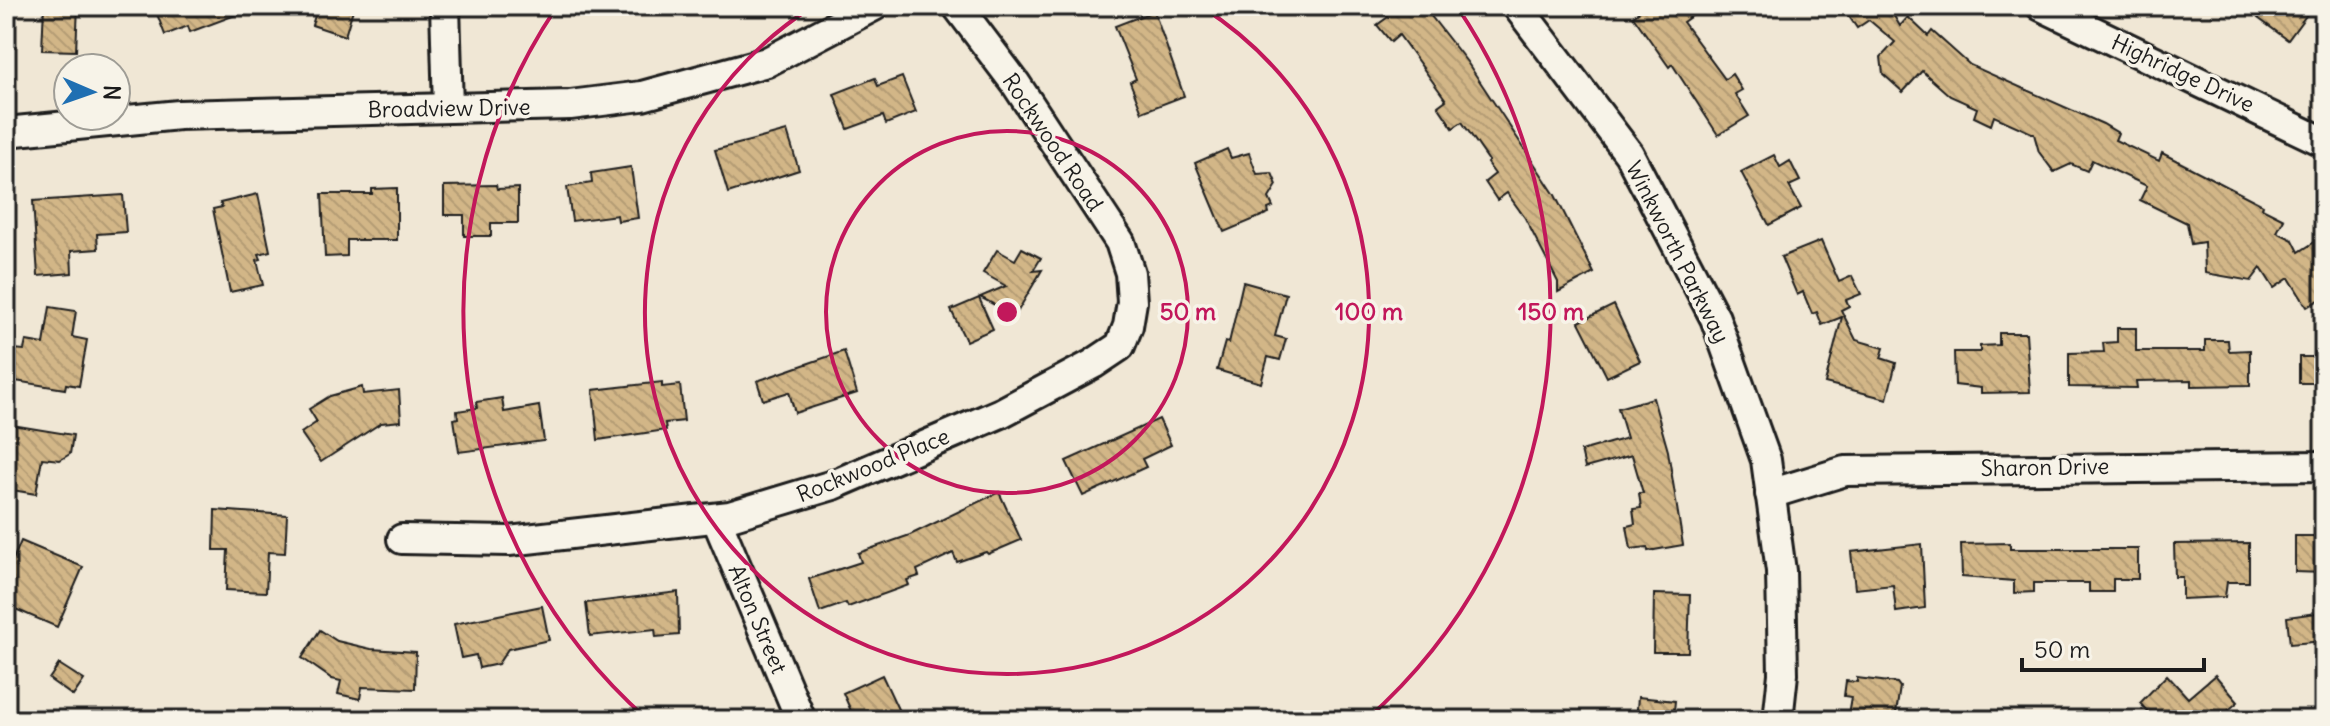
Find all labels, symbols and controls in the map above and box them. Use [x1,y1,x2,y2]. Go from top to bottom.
street label: Highridge Drive [2107,28,2259,118]
north arrow [52,52,132,132]
street label: Rockwood Road [997,68,1109,216]
text: N [98,85,126,101]
street label: Broadview Drive [367,93,531,123]
street label: Winkworth Parkway [1620,156,1736,348]
text: 50 m [1160,296,1216,326]
text: 100 m [1335,296,1403,326]
text: 150 m [1518,296,1584,326]
centre of rings [993,298,1021,326]
street label: Rockwood Place [793,422,953,508]
street label: Sharon Drive [1980,452,2110,482]
street label: Alton Street [723,560,793,678]
scale bar [2022,622,2204,672]
text: 50 m [2034,634,2090,664]

